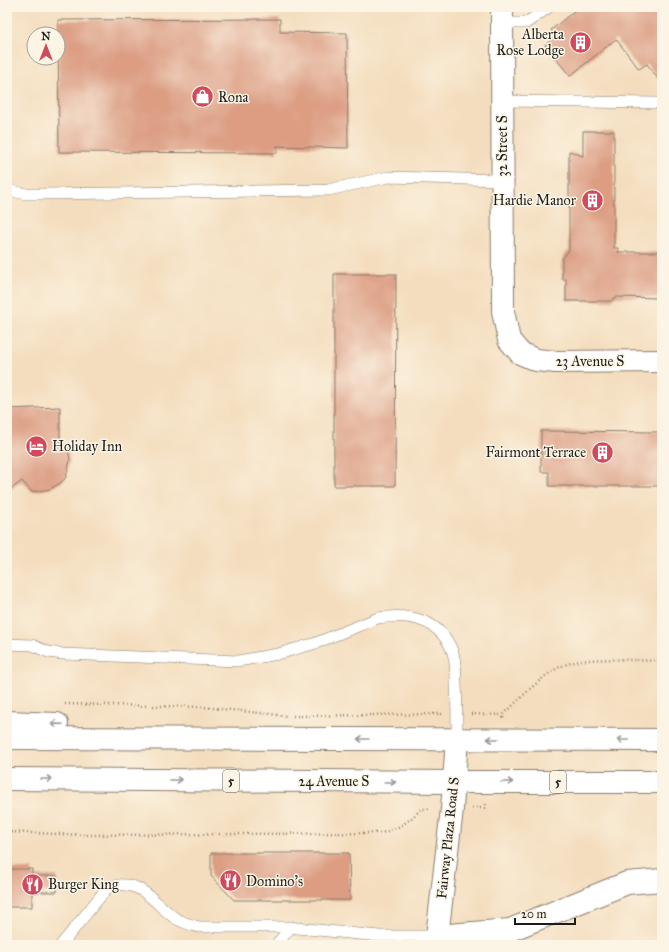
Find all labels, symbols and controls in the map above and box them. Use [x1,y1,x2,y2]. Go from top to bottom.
north arrow [26,26,66,66]
place label: Alberta Rose Lodge [496,26,564,59]
building icon: Alberta Rose Lodge [567,29,593,55]
text: N [41,30,51,43]
shop icon: Rona [190,84,216,110]
place label: Rona [218,89,248,106]
street label: 32 Street S [494,115,511,177]
building icon: Hardie Manor [579,187,605,213]
place label: Hardie Manor [493,192,577,209]
street label: 23 Avenue S [556,353,624,370]
hotel icon: Holiday Inn [23,433,49,459]
place label: Holiday Inn [52,438,123,455]
building icon: Fairmont Terrace [589,439,615,465]
place label: Fairmont Terrace [485,444,586,461]
one-way arrow [51,720,64,728]
one-way arrow [357,735,370,743]
one-way arrow [487,735,500,743]
one-way arrow [617,736,630,744]
road number: 5 [223,770,239,792]
road number: 5 [550,771,566,793]
street label: 24 Avenue S [299,773,369,790]
one-way arrow [39,775,52,783]
one-way arrow [169,776,182,784]
street label: Fairway Plaza Road S [433,776,463,900]
one-way arrow [383,778,396,786]
one-way arrow [500,778,513,786]
restaurant icon: Domino's [218,868,244,894]
restaurant icon: Burger King [19,871,45,897]
place label: Domino's [246,873,303,890]
place label: Burger King [48,876,119,893]
scale bar [515,900,575,926]
text: 20 m [521,907,547,921]

